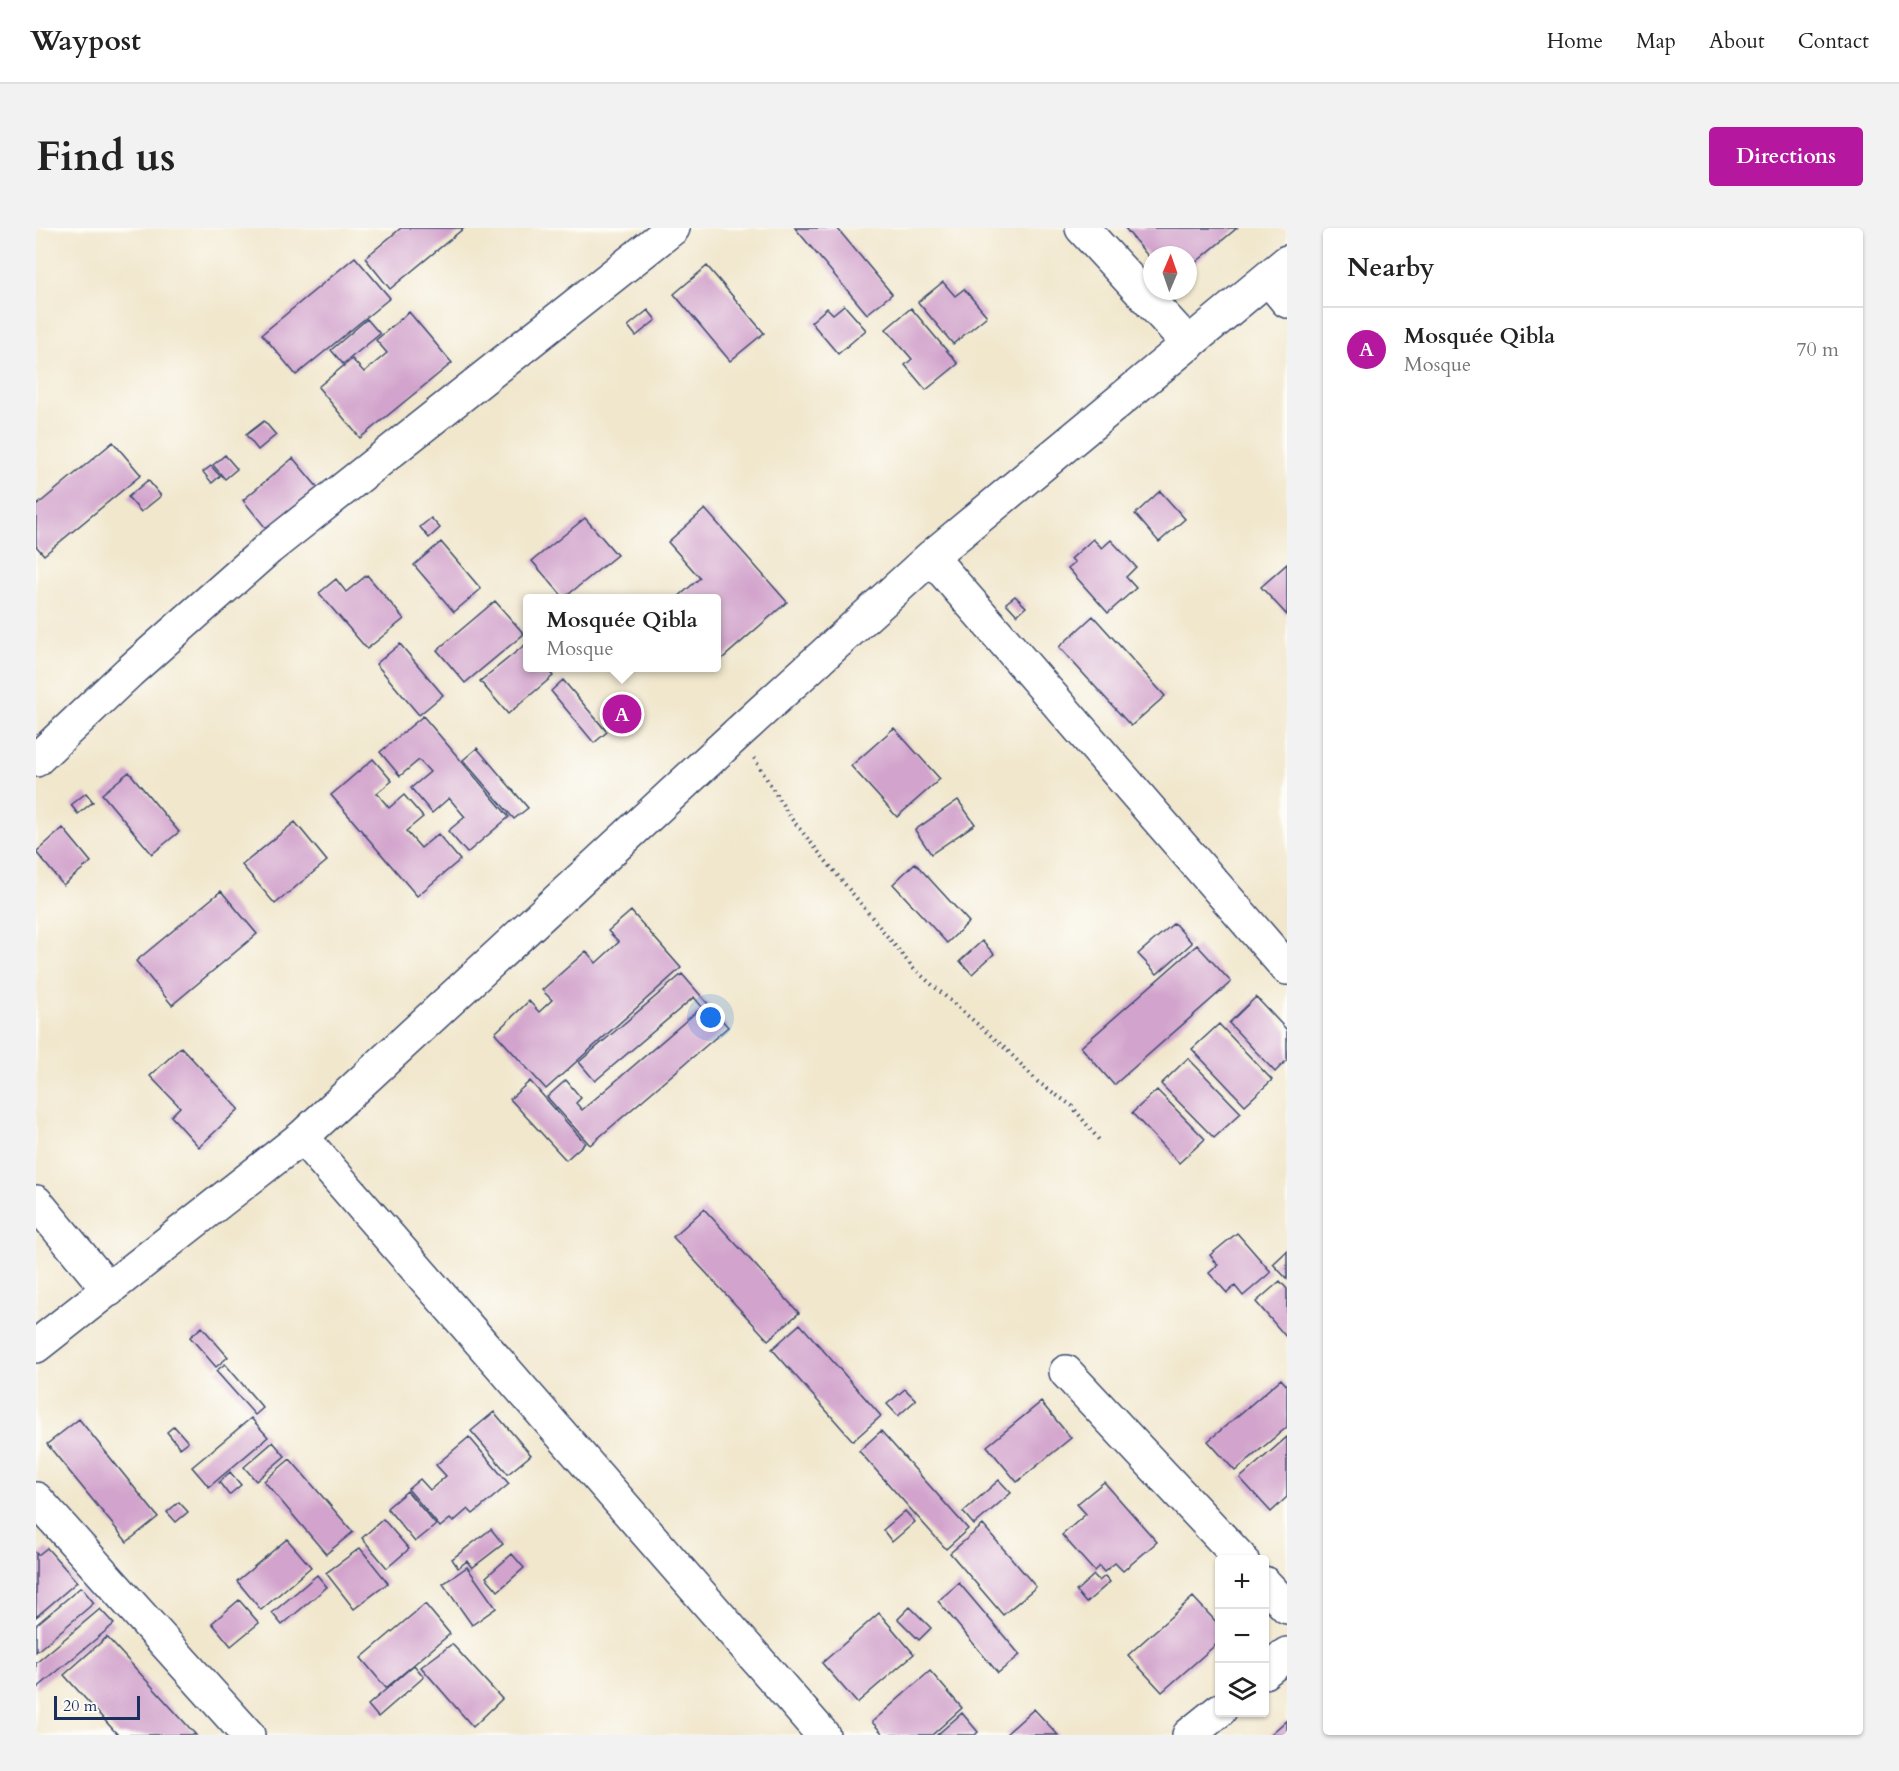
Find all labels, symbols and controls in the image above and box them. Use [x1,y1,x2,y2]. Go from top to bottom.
text: Waypost [30,22,141,60]
text: Home [1547,27,1603,56]
text: Map [1636,27,1676,56]
text: About [1709,27,1765,56]
text: Contact [1798,27,1869,56]
button: Directions [1709,127,1863,186]
text: Find us [36,128,176,185]
north arrow [1143,246,1197,300]
text: Nearby [1347,250,1435,285]
text: Mosquée Qibla [1404,321,1555,351]
text: A [1359,336,1374,363]
text: 70 m [1796,336,1839,363]
text: Mosque [1404,351,1471,378]
popup [523,594,721,672]
text: Mosquée Qibla [546,605,698,635]
text: Mosque [546,635,614,662]
pin: A [602,692,642,736]
your location [696,1003,725,1032]
map controls [1215,1555,1269,1717]
button: + [1215,1555,1269,1609]
button: − [1215,1609,1269,1663]
button: layers [1215,1663,1269,1717]
scale bar [54,1693,140,1720]
text: 20 m [63,1695,97,1717]

